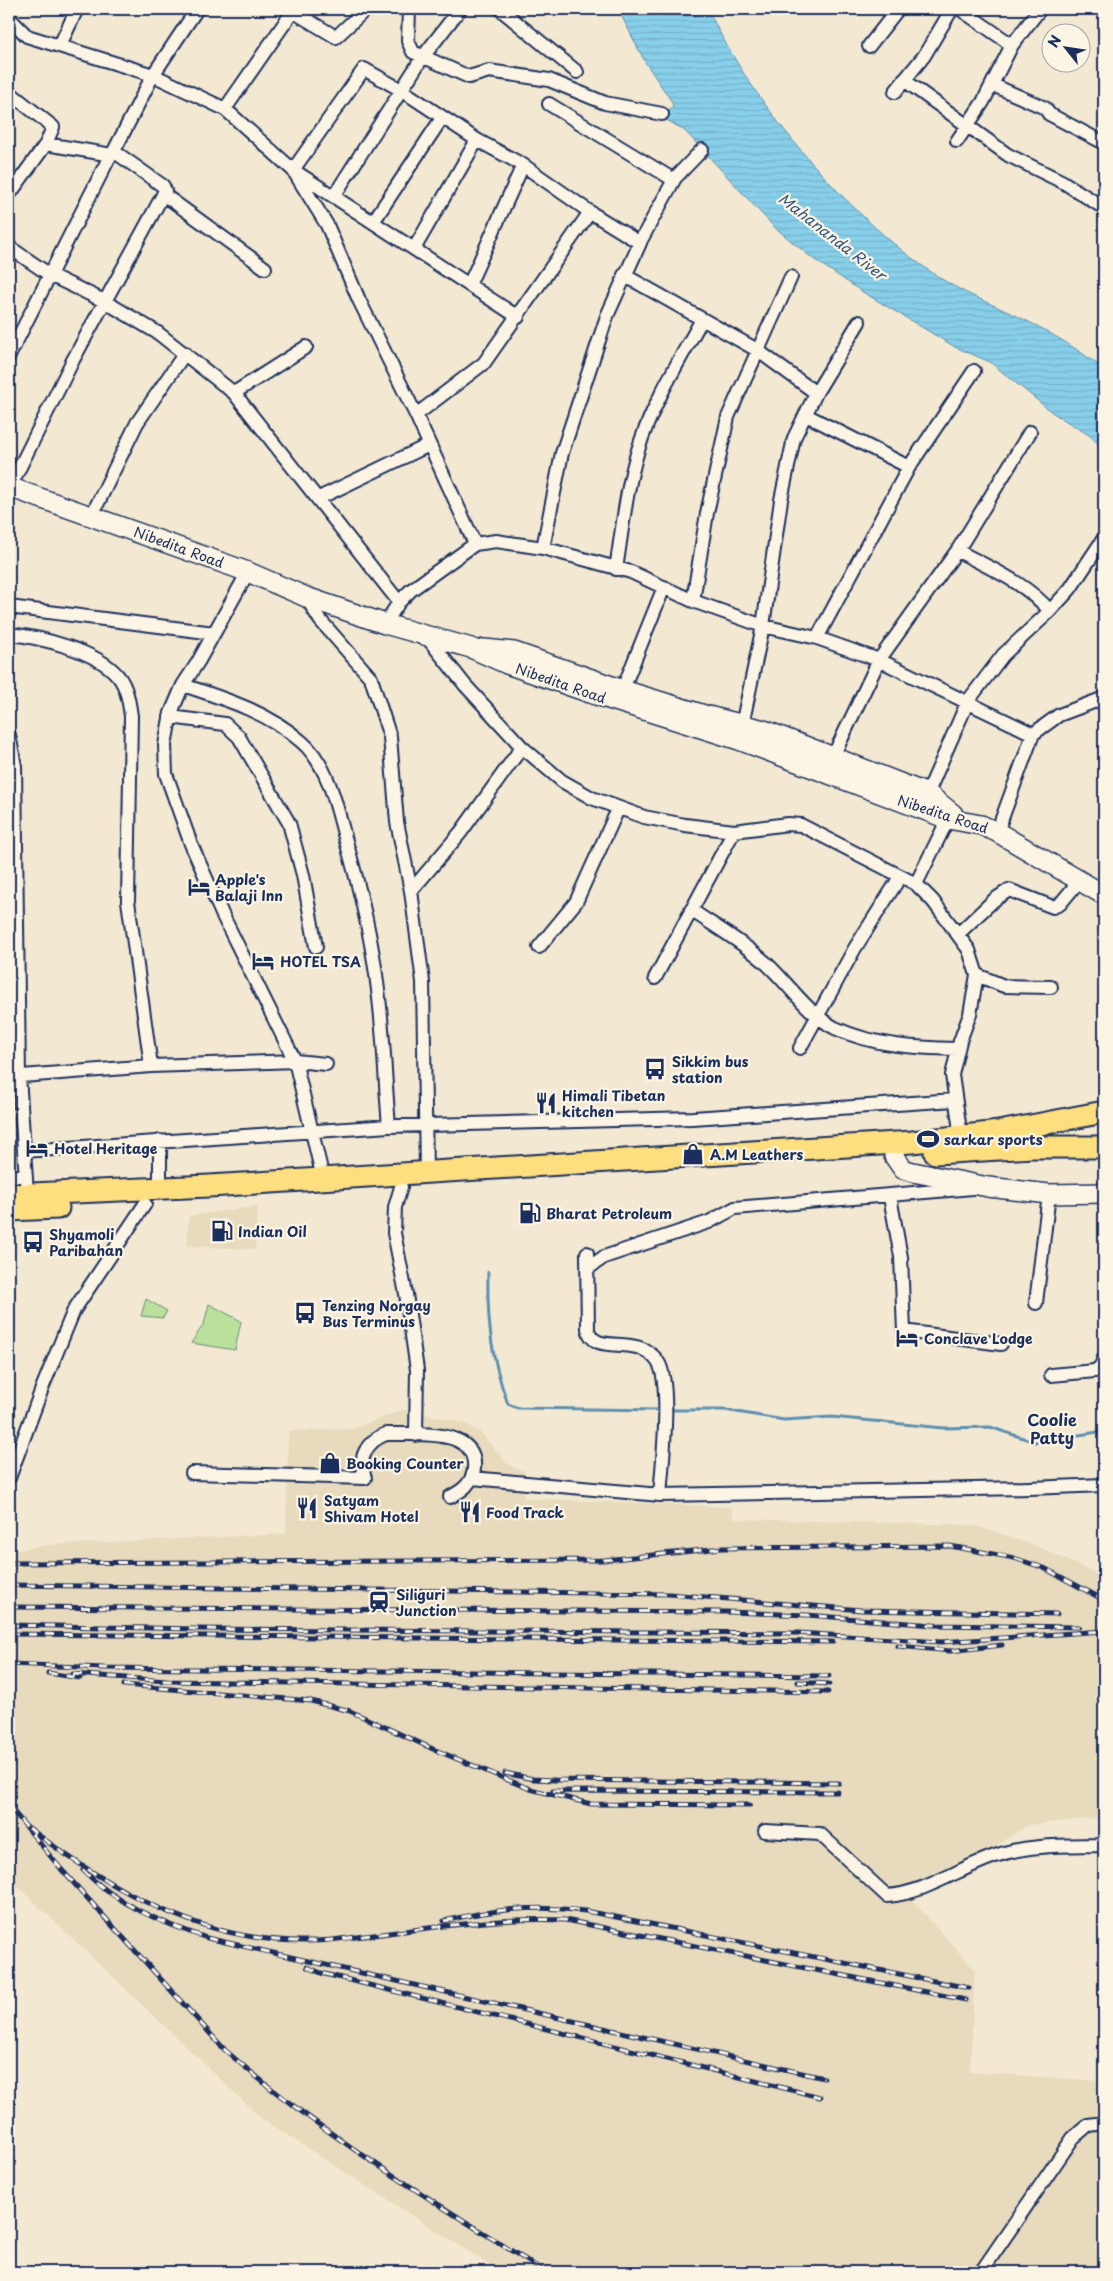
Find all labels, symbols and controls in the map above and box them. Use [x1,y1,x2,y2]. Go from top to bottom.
north arrow [1040,22,1090,72]
text: N [1042,31,1066,51]
water label: Mahananda River [774,187,894,287]
street label: Nibedita Road [131,521,227,573]
street label: Nibedita Road [513,658,609,708]
street label: Nibedita Road [895,789,991,839]
place label: Apple's Balaji Inn [215,869,283,906]
hotel icon: Apple's Balaji Inn [186,874,212,900]
hotel icon: HOTEL TSA [250,948,276,974]
place label: HOTEL TSA [280,951,361,972]
place label: Sikkim bus station [672,1051,749,1088]
bus stop icon: Sikkim bus station [642,1056,668,1082]
place label: Himali Tibetan kitchen [562,1085,666,1122]
restaurant icon: Himali Tibetan kitchen [533,1090,559,1116]
sports icon: sarkar sports [915,1126,941,1152]
place label: sarkar sports [944,1129,1043,1150]
hotel icon: Hotel Heritage [24,1135,50,1161]
place label: Hotel Heritage [54,1138,158,1159]
shop icon: A.M Leathers [680,1141,706,1167]
place label: A.M Leathers [710,1144,803,1165]
fuel station icon: Bharat Petroleum [517,1200,543,1226]
place label: Bharat Petroleum [546,1203,672,1224]
fuel station icon: Indian Oil [209,1218,235,1244]
place label: Indian Oil [238,1221,307,1242]
place label: Shyamoli Paribahan [49,1224,123,1261]
bus stop icon: Shyamoli Paribahan [20,1229,46,1255]
place label: Tenzing Norgay Bus Terminus [322,1295,431,1332]
bus stop icon: Tenzing Norgay Bus Terminus [292,1300,318,1326]
hotel icon: Conclave Lodge [894,1325,920,1351]
place label: Conclave Lodge [924,1328,1033,1349]
district label: Coolie Patty [1027,1407,1077,1449]
shop icon: Booking Counter [317,1450,343,1476]
place label: Booking Counter [346,1453,465,1474]
place label: Satyam Shivam Hotel [324,1490,418,1527]
restaurant icon: Satyam Shivam Hotel [294,1495,320,1521]
restaurant icon: Food Track [457,1499,483,1525]
place label: Food Track [486,1502,565,1523]
place label: Siliguri Junction [396,1584,457,1621]
station icon: Siliguri Junction [366,1589,392,1615]

